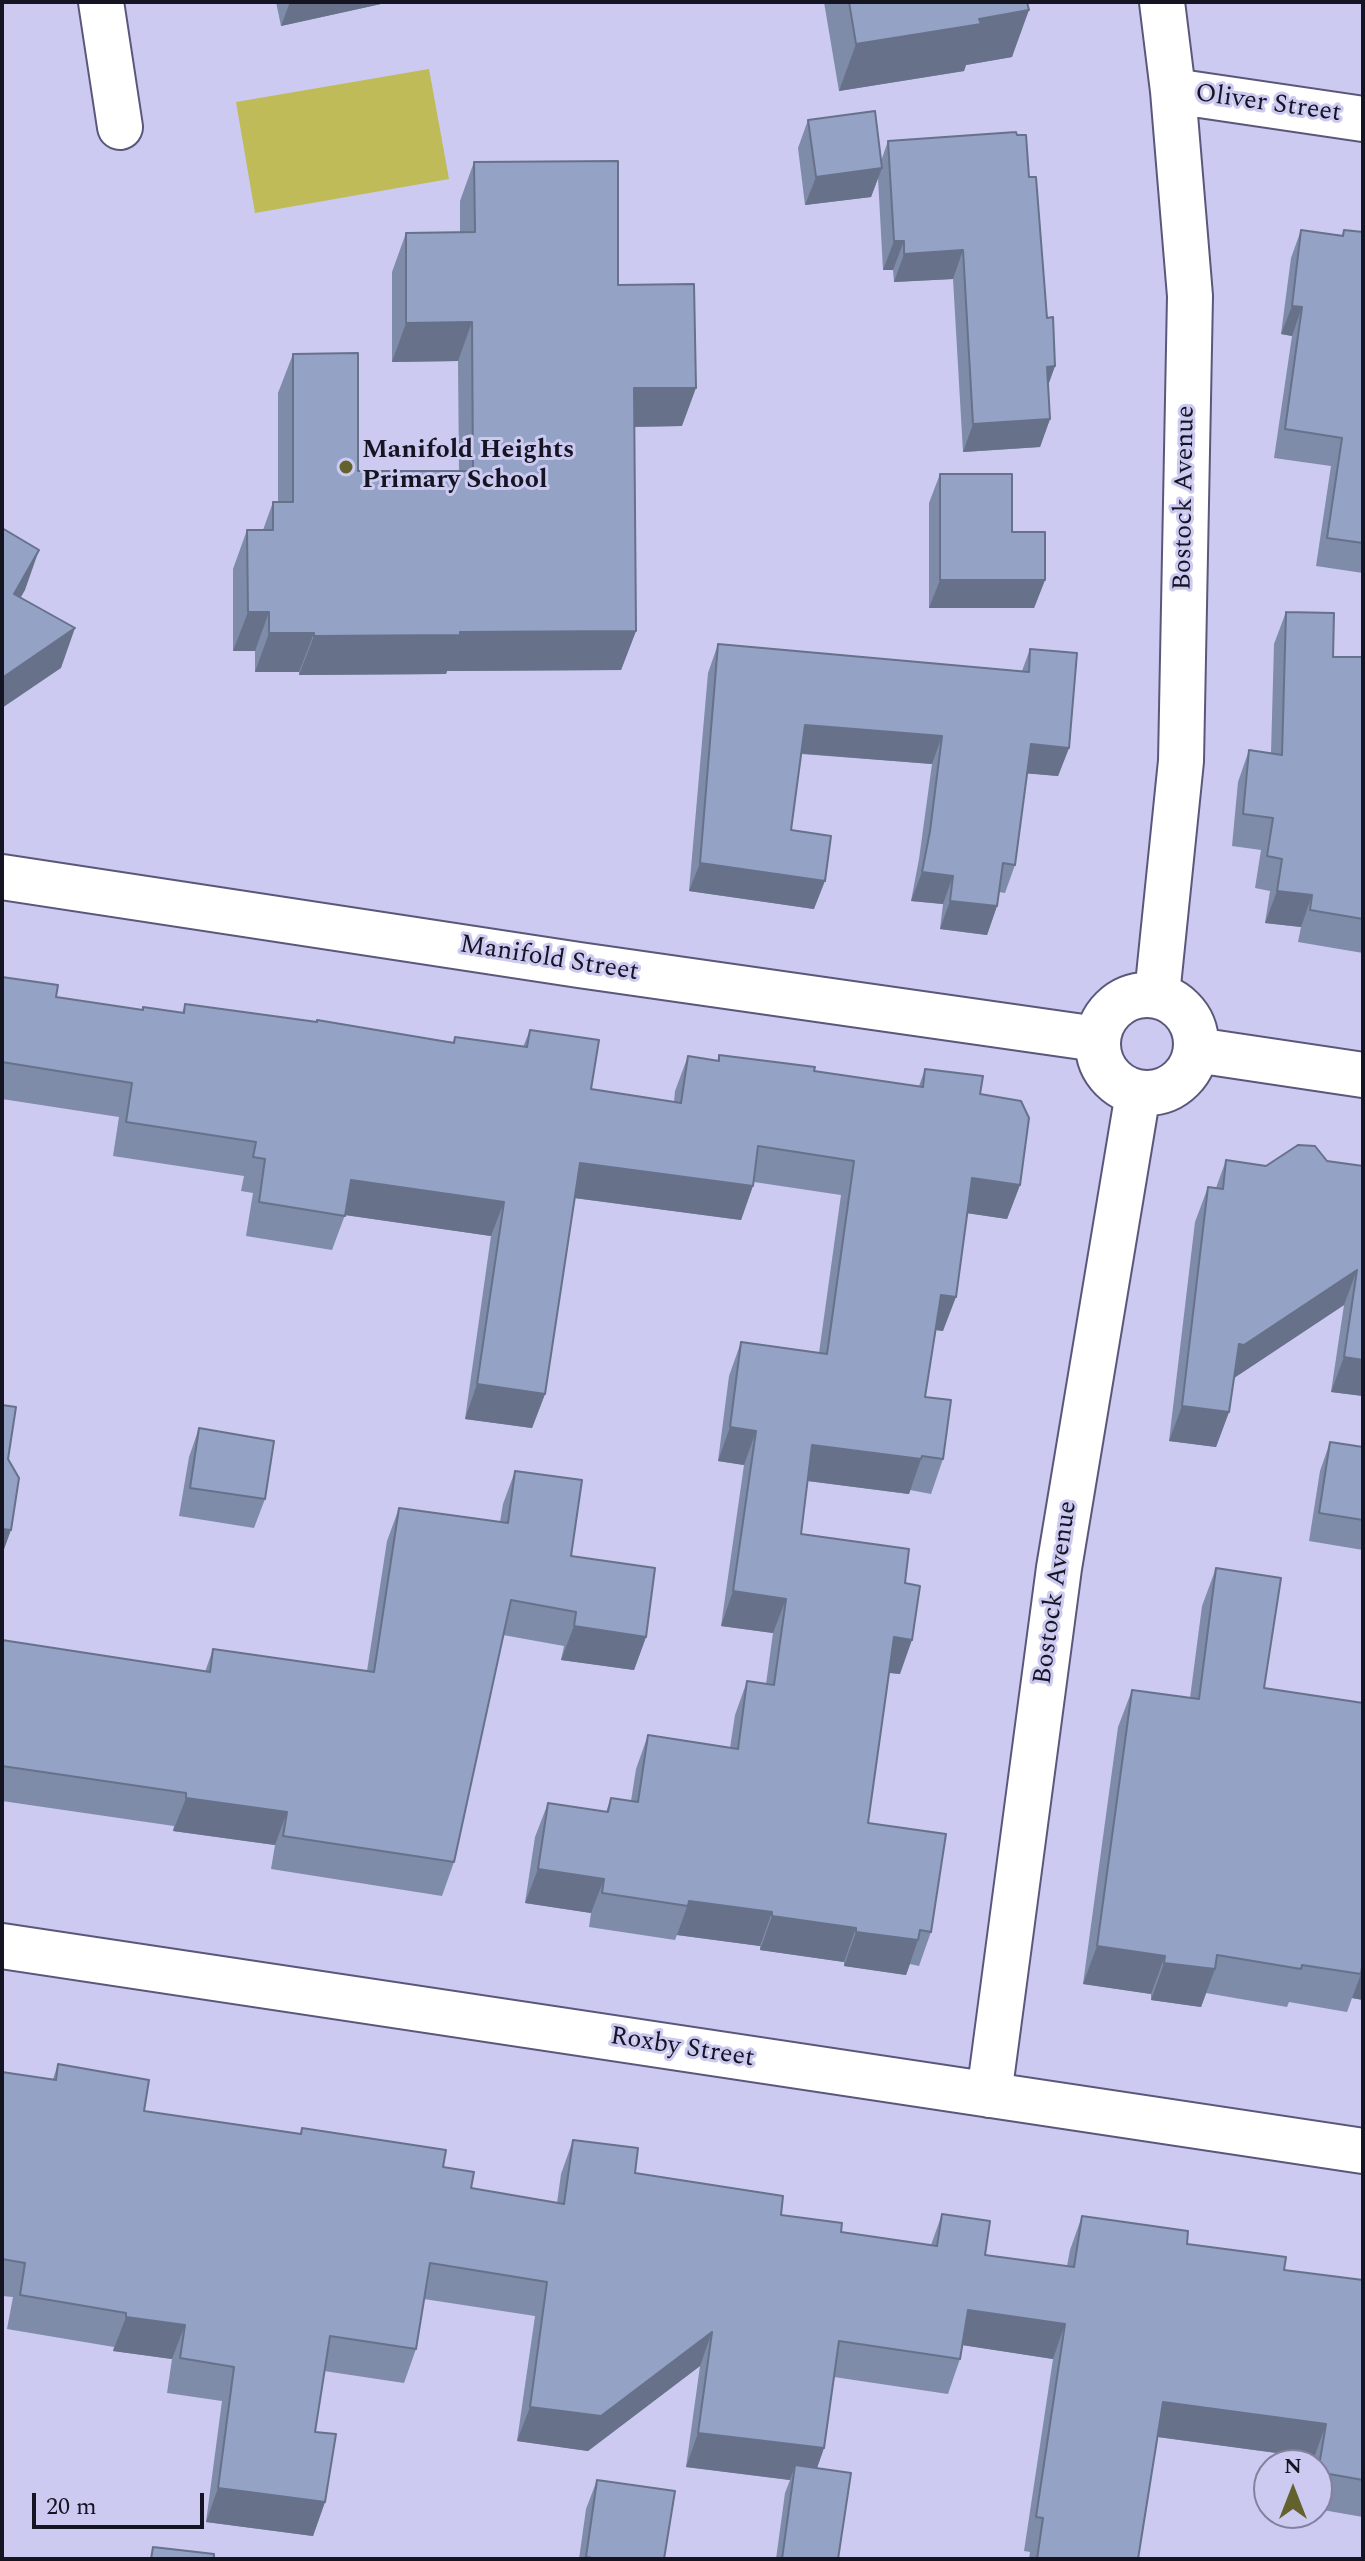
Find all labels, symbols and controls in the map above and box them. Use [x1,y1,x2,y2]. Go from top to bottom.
street label: Oliver Street [1193,79,1343,131]
street label: Bostock Avenue [1169,405,1203,591]
place label: Manifold Heights Primary School [362,436,574,498]
marker: Manifold Heights Primary School [337,458,355,476]
street label: Manifold Street [457,930,641,990]
street label: Bostock Avenue [1029,1499,1085,1687]
street label: Roxby Street [608,2022,756,2076]
north arrow [1253,2449,1333,2529]
text: N [1284,2450,1302,2483]
scale bar [36,2477,208,2527]
text: 20 m [46,2489,97,2525]

